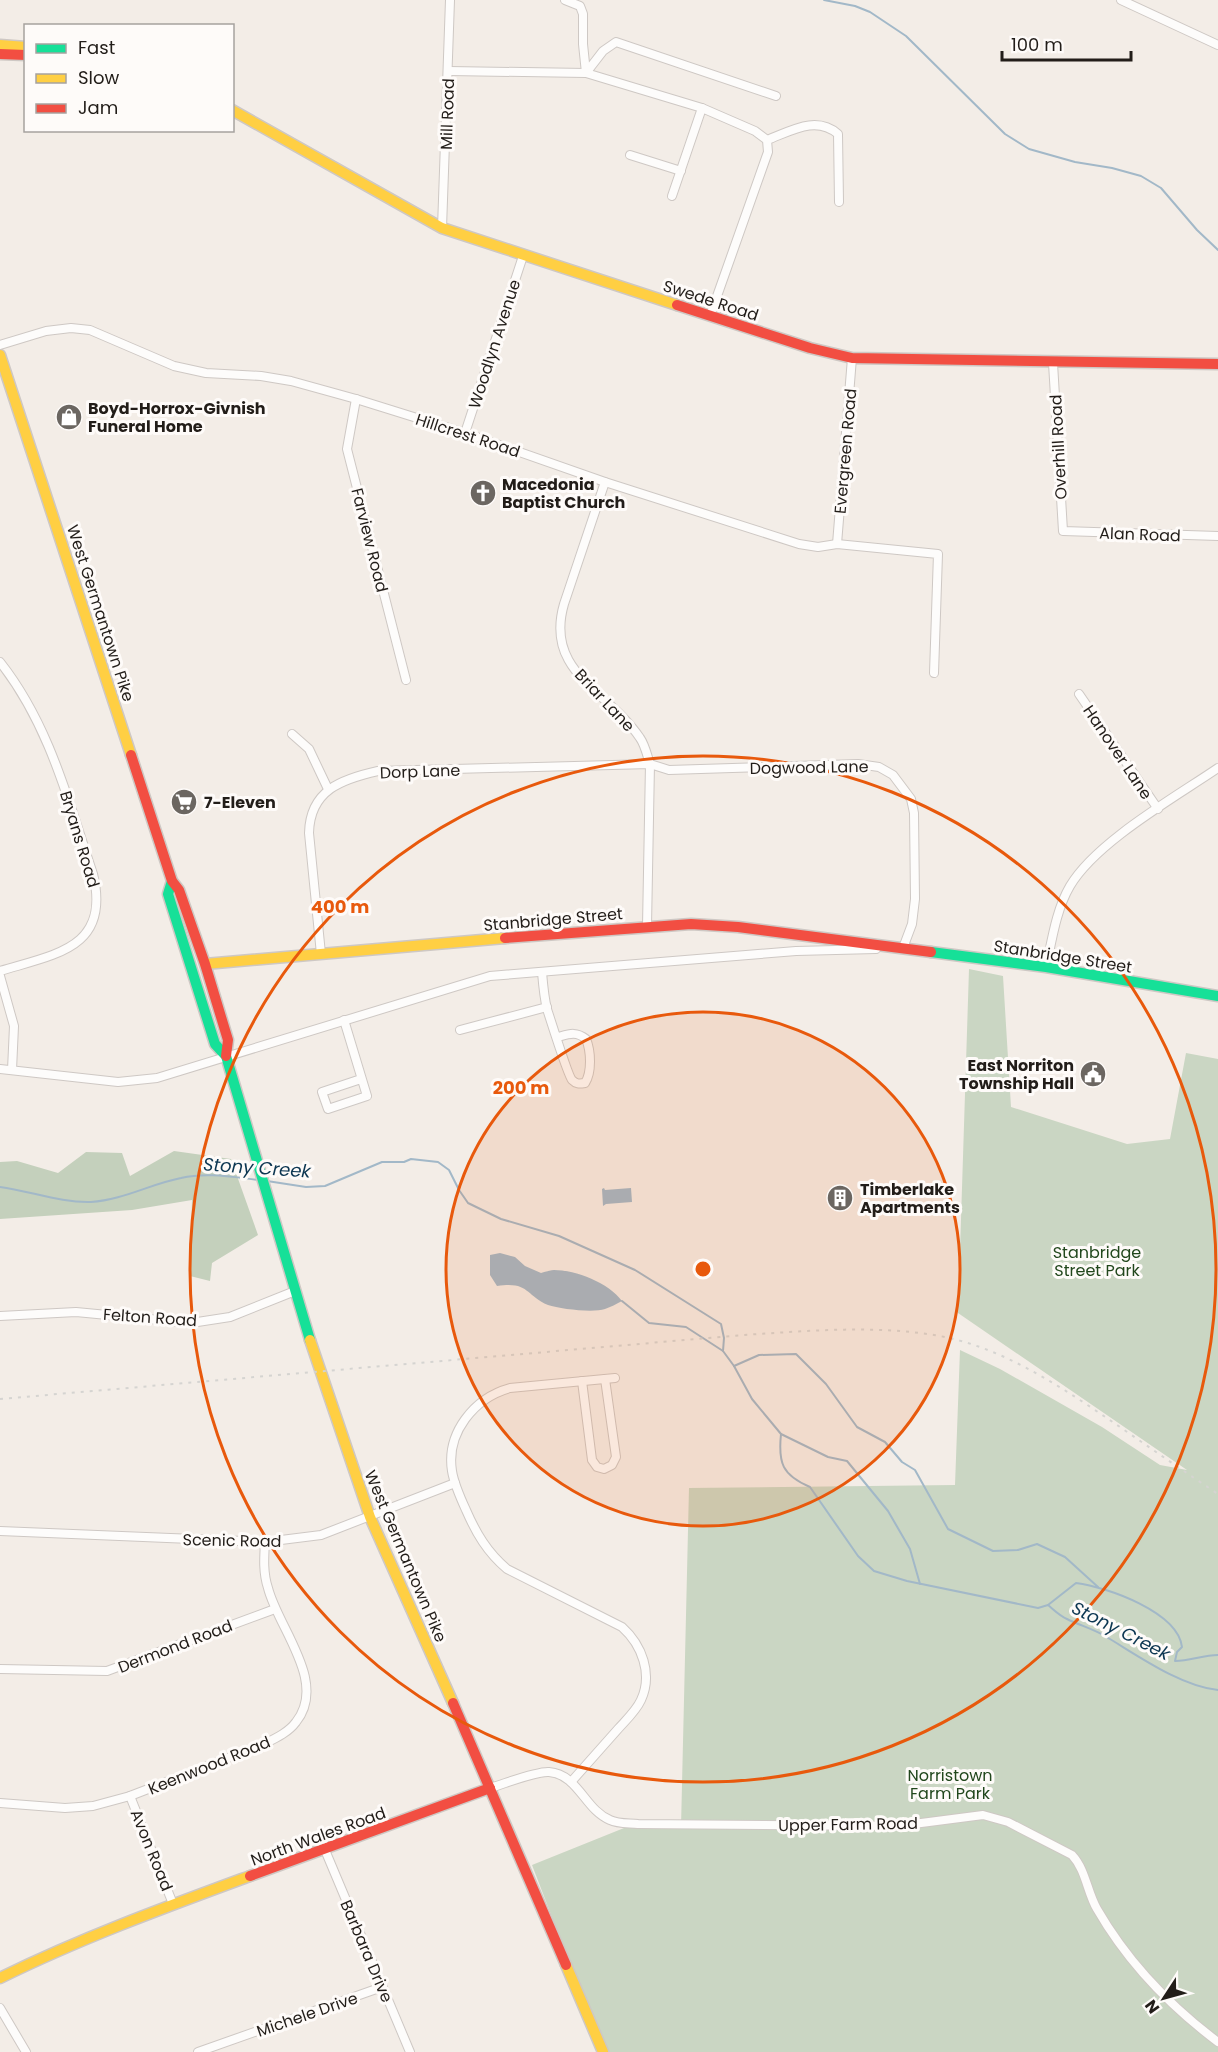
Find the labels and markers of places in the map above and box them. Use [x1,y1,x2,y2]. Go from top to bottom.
place label: Boyd-Horrox-Givnish Funeral Home [88,397,266,438]
shop icon: Boyd-Horrox-Givnish Funeral Home [54,402,84,432]
place label: Macedonia Baptist Church [502,473,625,514]
church icon: Macedonia Baptist Church [468,478,498,508]
supermarket icon: 7-Eleven [169,787,199,817]
place label: 7-Eleven [204,791,276,814]
place label: East Norriton Township Hall [959,1054,1074,1095]
public building icon: East Norriton Township Hall [1078,1059,1108,1089]
place label: Timberlake Apartments [860,1178,960,1219]
building icon: Timberlake Apartments [825,1183,855,1213]
centre of rings [693,1259,713,1279]

